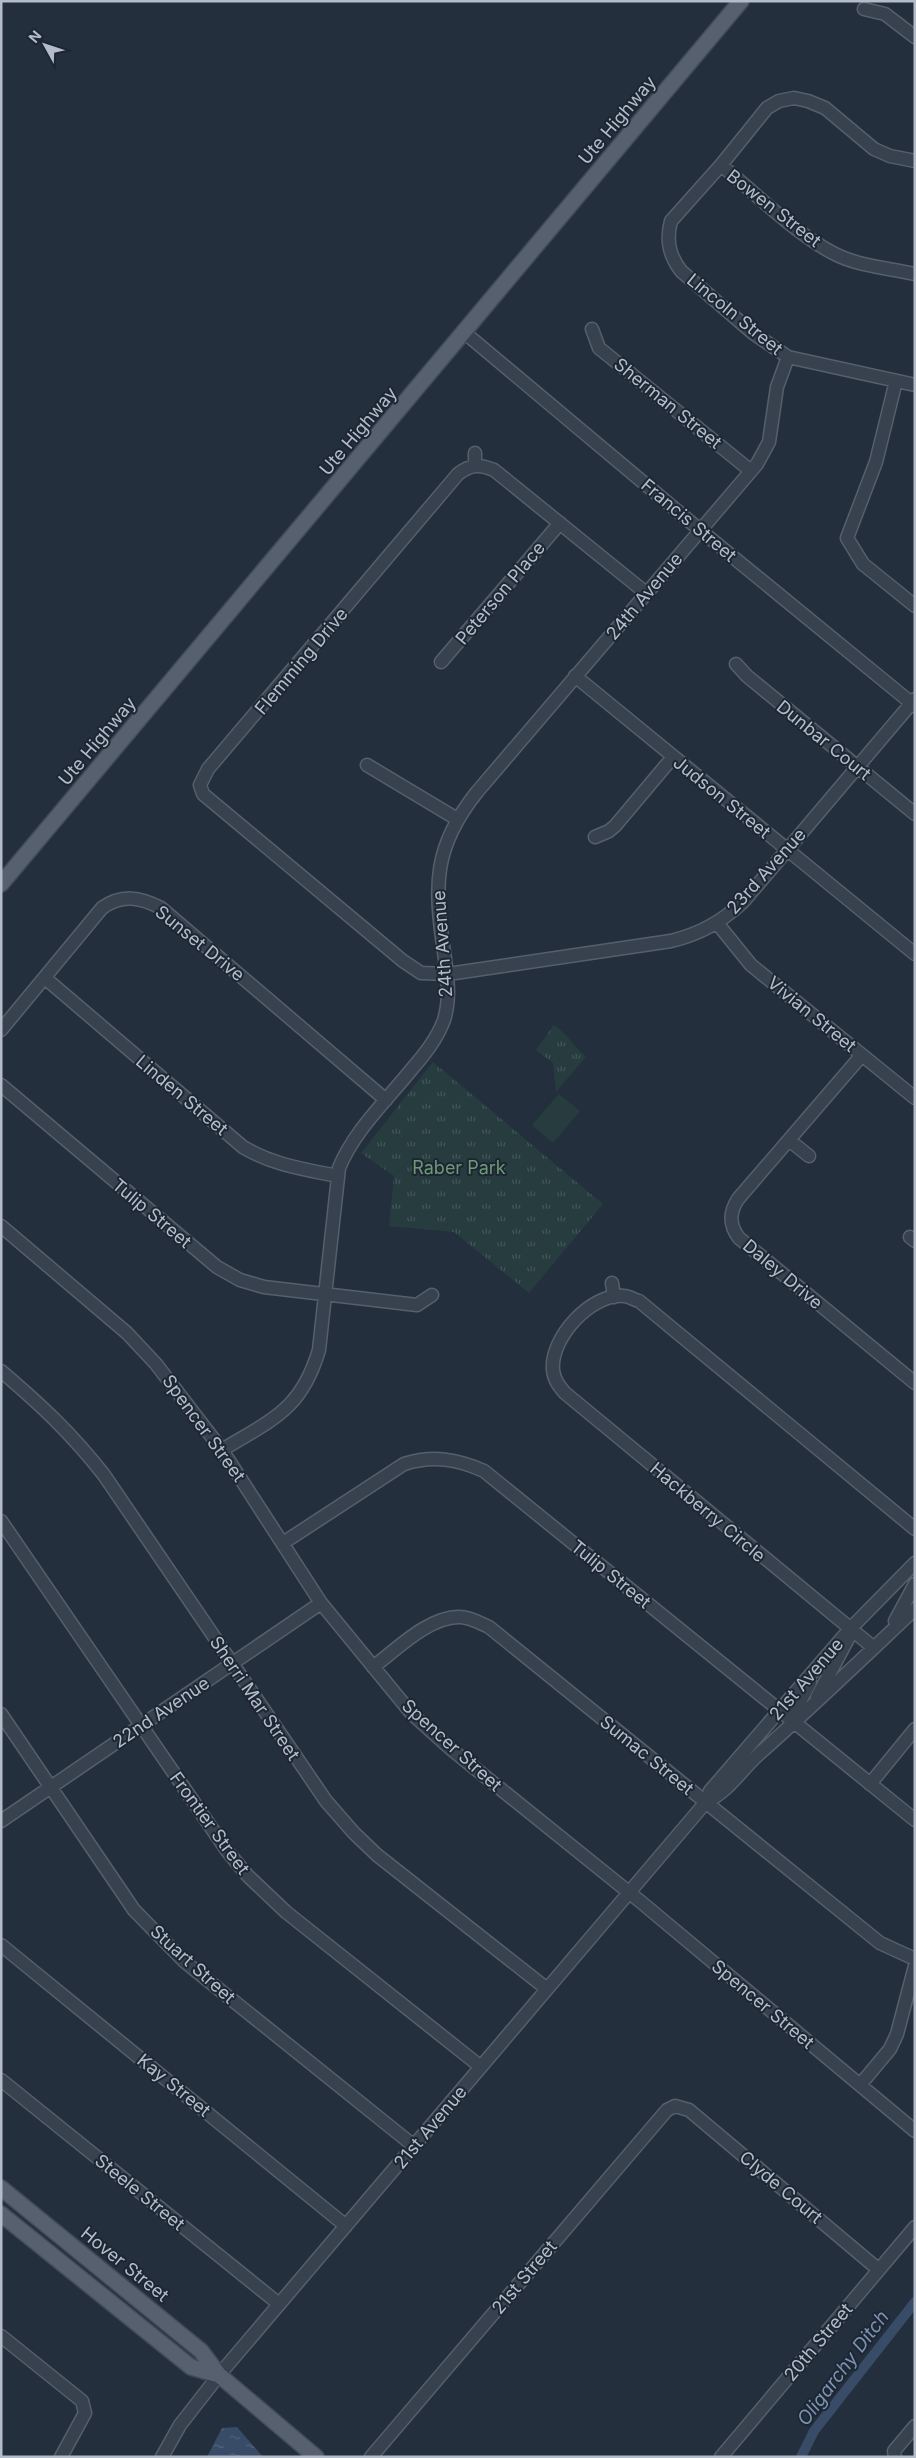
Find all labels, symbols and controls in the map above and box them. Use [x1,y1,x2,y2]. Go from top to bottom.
north arrow [20,20,70,70]
text: N [25,27,45,46]
street label: Ute Highway [574,72,660,168]
street label: Bowen Street [723,165,825,251]
street label: Lincoln Street [683,269,787,359]
street label: Sherman Street [610,353,726,453]
street label: Ute Highway [315,383,401,479]
street label: Francis Street [637,474,741,566]
street label: Peterson Place [451,537,549,649]
street label: 24th Avenue [602,548,686,644]
street label: Flemming Drive [250,603,352,719]
street label: Ute Highway [54,693,140,789]
street label: Dunbar Court [773,696,875,784]
street label: Judson Street [669,751,775,843]
street label: 23rd Avenue [722,824,810,918]
street label: 24th Avenue [428,890,456,998]
street label: Sunset Drive [151,901,249,985]
street label: Vivian Street [763,972,861,1056]
street label: Linden Street [132,1051,232,1139]
park label: Raber Park [412,1157,506,1178]
street label: Tulip Street [108,1174,196,1252]
street label: Daley Drive [739,1235,827,1313]
street label: Spencer Street [158,1370,250,1486]
street label: Hackberry Circle [646,1458,770,1566]
street label: Tulip Street [567,1535,655,1613]
street label: Sherri Mar Street [206,1632,304,1764]
street label: 21st Avenue [765,1634,847,1724]
street label: 22nd Avenue [109,1672,213,1752]
street label: Spencer Street [398,1695,506,1795]
street label: Sumac Street [596,1711,698,1799]
street label: Frontier Street [166,1768,254,1878]
street label: Stuart Street [146,1920,240,2008]
street label: Spencer Street [708,1955,819,2053]
street label: Kay Street [133,2049,215,2121]
street label: 21st Avenue [389,2081,471,2173]
street label: Clyde Court [735,2146,827,2228]
street label: Steele Street [91,2150,189,2235]
street label: Hover Street [77,2222,173,2306]
street label: 21st Street [487,2236,561,2318]
street label: 20th Street [779,2299,857,2385]
water label: Oligarchy Ditch [792,2306,894,2430]

